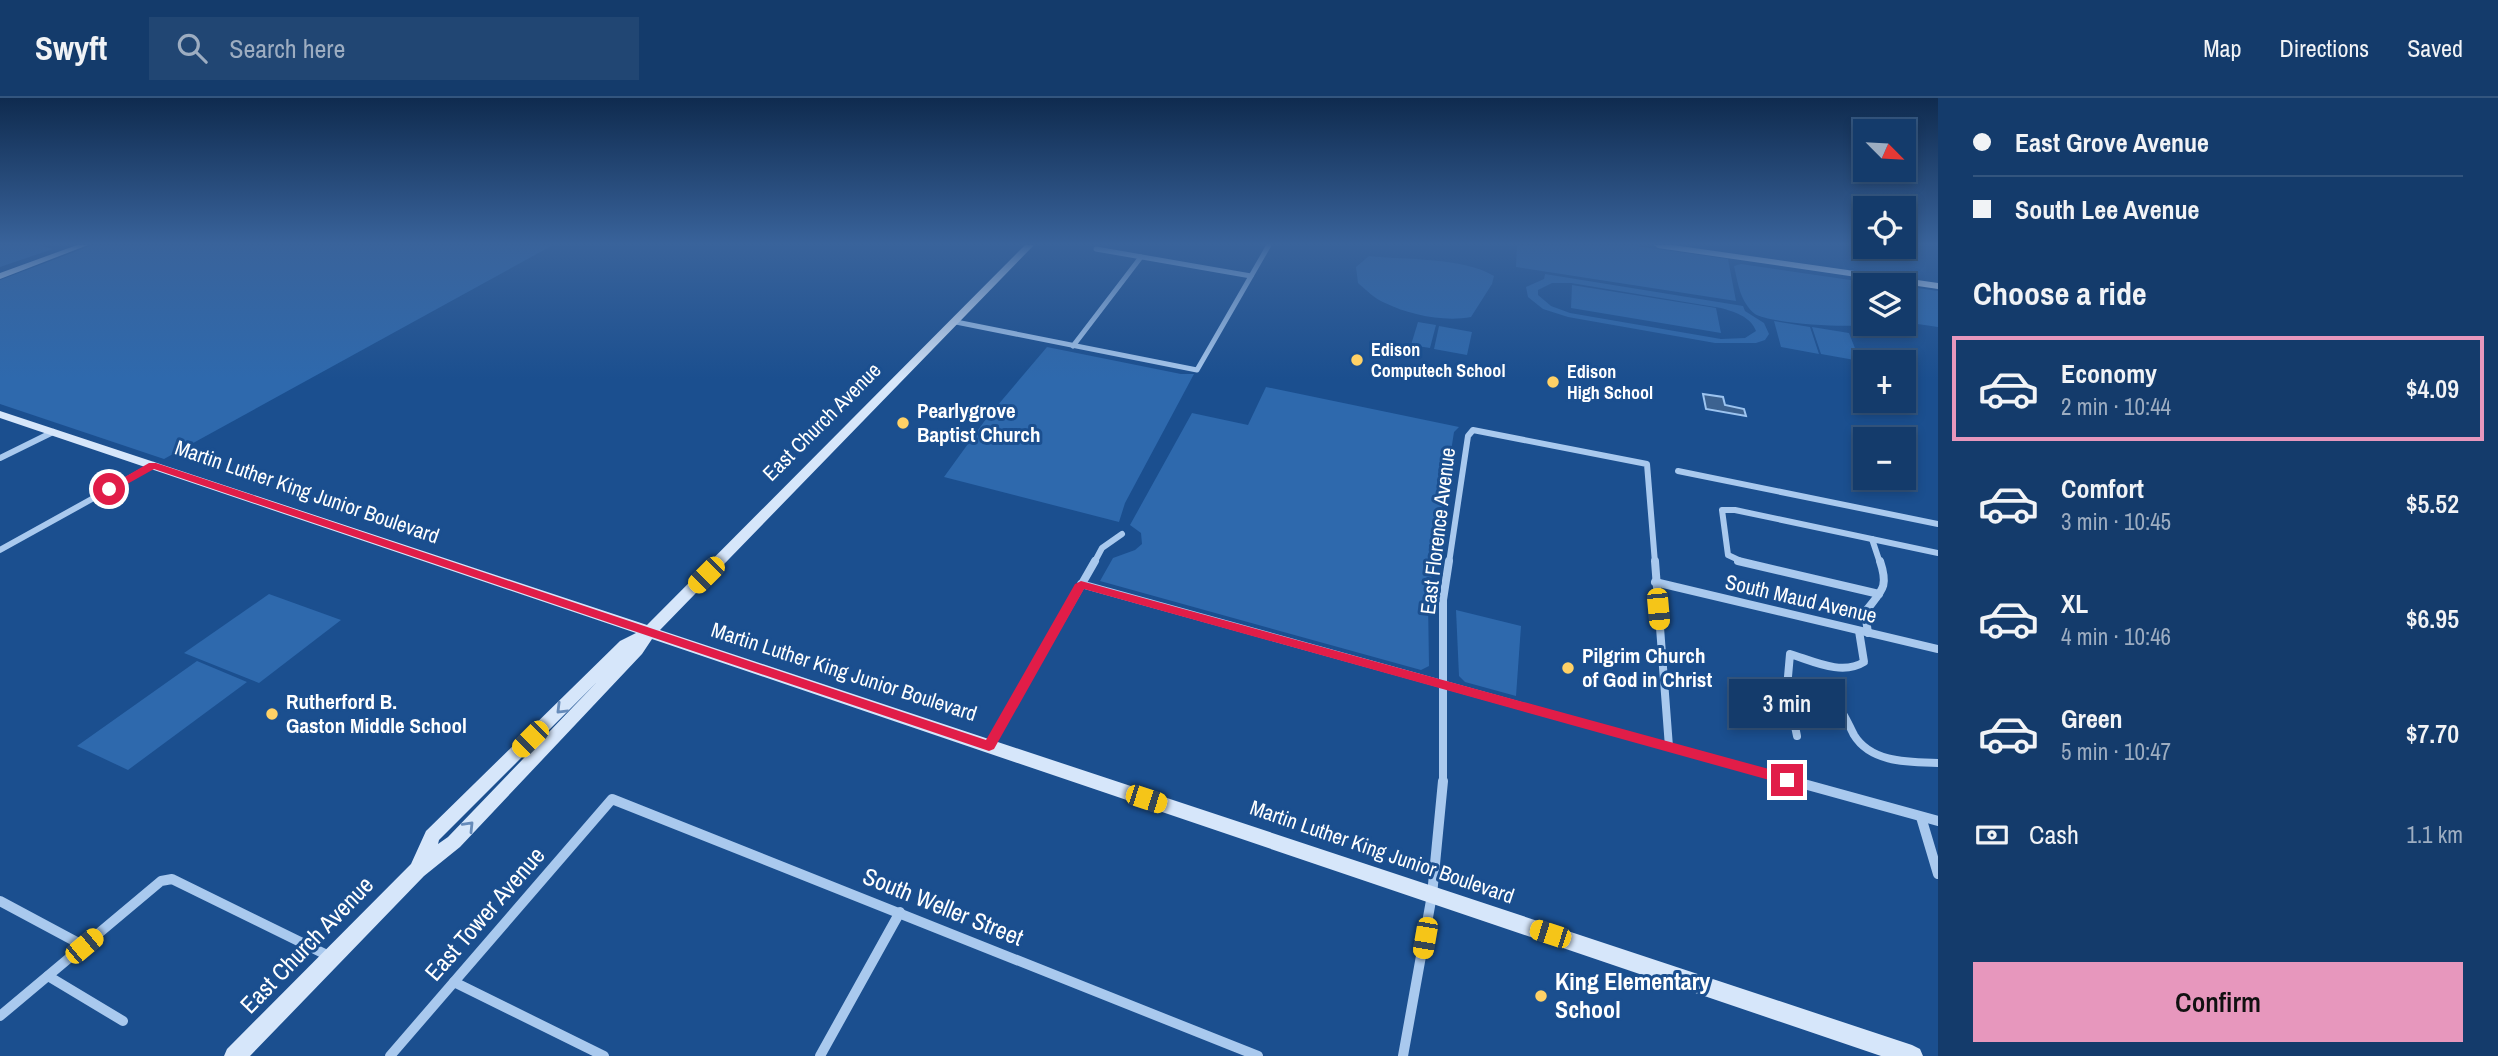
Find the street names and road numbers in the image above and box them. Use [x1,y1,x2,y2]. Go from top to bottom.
street label: East Church Avenue [756,356,887,487]
street label: Martin Luther King Junior Boulevard [171,433,443,550]
street label: East Florence Avenue [1413,446,1462,616]
street label: South Maud Avenue [1722,567,1880,630]
street label: Martin Luther King Junior Boulevard [708,615,981,728]
street label: Martin Luther King Junior Boulevard [1246,793,1518,910]
street label: East Tower Avenue [417,840,551,987]
street label: South Weller Street [858,859,1029,953]
street label: East Church Avenue [233,869,380,1020]

